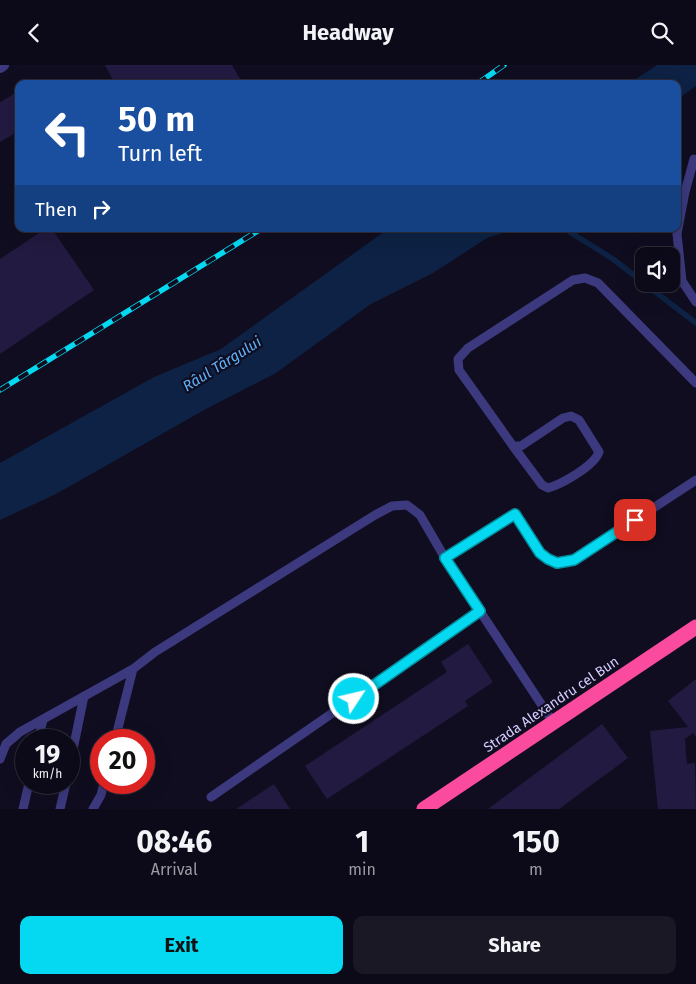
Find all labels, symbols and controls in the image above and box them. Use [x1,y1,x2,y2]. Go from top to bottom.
icon: back [20,19,48,47]
text: Headway [302,19,394,46]
icon: search [648,19,676,47]
text: 50 m [118,98,195,140]
icon: left [35,100,100,165]
text: Turn left [118,140,202,167]
icon: right [87,195,115,223]
text: Then [35,198,77,221]
map controls [635,247,680,292]
button: sound [635,247,680,292]
water label: Râul Târgului [179,333,265,395]
pin [614,499,656,541]
icon: arrive [621,506,649,534]
street label: Strada Alexandru cel Bun [481,653,622,756]
position arrow [327,672,379,724]
speed limit sign: 20 [90,729,155,794]
text: 19 [35,740,60,770]
text: km/h [33,767,62,781]
text: 08:46 [136,824,212,860]
text: 1 [355,824,369,860]
text: 150 [512,824,560,860]
text: Arrival [151,860,198,879]
text: min [348,860,376,879]
text: m [529,860,543,879]
button: Exit [20,916,343,974]
button: Share [353,916,676,974]

